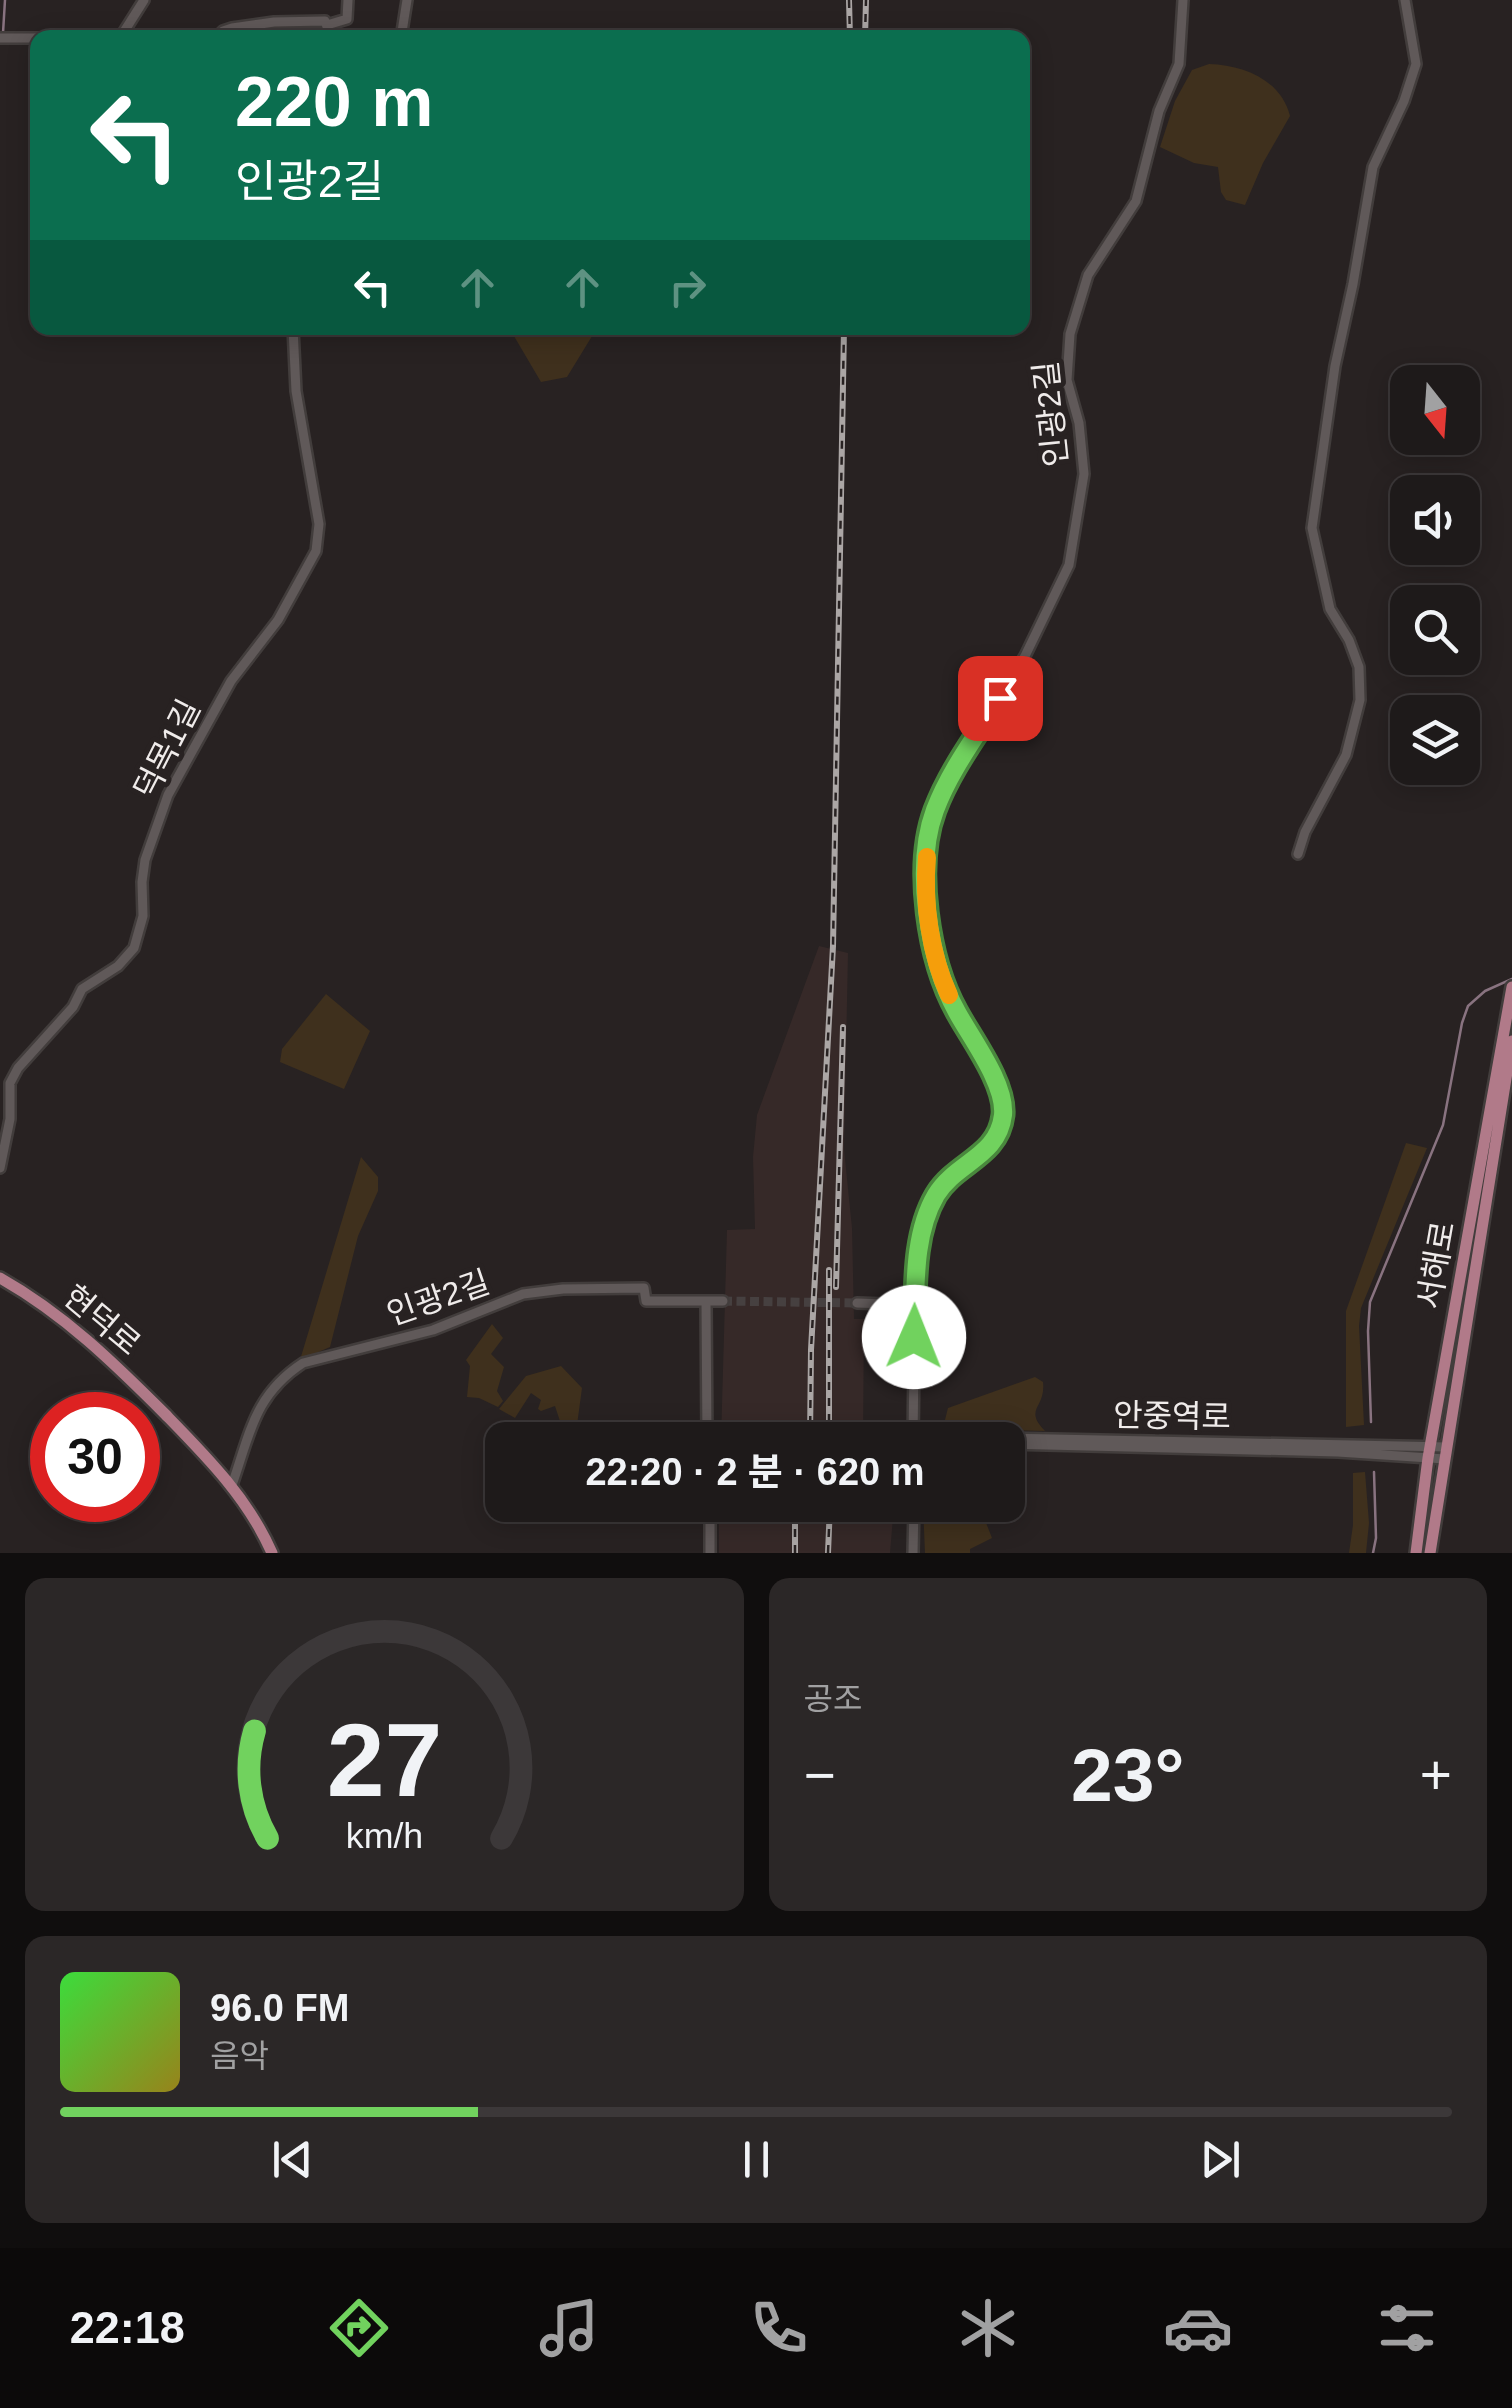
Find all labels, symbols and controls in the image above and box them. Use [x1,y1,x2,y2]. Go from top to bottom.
text: 220 m [235,63,433,141]
icon: left [70,70,200,200]
text: 인광2길 [235,156,384,207]
icon: left [345,260,400,315]
icon: ahead [450,260,505,315]
icon: ahead [555,260,610,315]
icon: right [660,260,715,315]
street label: 인광2길 [1028,359,1074,469]
north arrow [1390,365,1480,455]
map controls [1390,365,1480,785]
button: sound [1390,475,1480,565]
button: search [1390,585,1480,675]
pin [958,656,1043,741]
icon: arrive [973,671,1028,726]
street label: 덕목1길 [127,694,207,804]
button: layers [1390,695,1480,785]
street label: 서해로 [1411,1218,1461,1312]
street label: 인광2길 [382,1264,494,1332]
street label: 현덕로 [57,1278,147,1362]
position arrow [862,1285,966,1389]
speed limit sign: 30 [30,1392,160,1522]
street label: 안중역로 [1113,1397,1231,1435]
text: 22:20 · 2 분 · 620 m [585,1451,925,1493]
text: 공조 [804,1681,862,1717]
text: 27 [326,1702,442,1818]
text: 23° [1071,1733,1184,1817]
text: − [804,1744,836,1806]
text: + [1420,1744,1452,1806]
text: km/h [346,1816,423,1856]
text: 96.0 FM [210,1987,349,2029]
text: 음악 [210,2038,269,2074]
icon: previous [265,2132,320,2187]
icon: pause [729,2132,784,2187]
icon: next [1193,2132,1248,2187]
icon: directions [324,2293,394,2363]
icon: music [534,2293,604,2363]
icon: phone [744,2293,814,2363]
icon: climate [953,2293,1023,2363]
icon: car [1163,2293,1233,2363]
icon: filters [1372,2293,1442,2363]
text: 22:18 [70,2302,185,2353]

